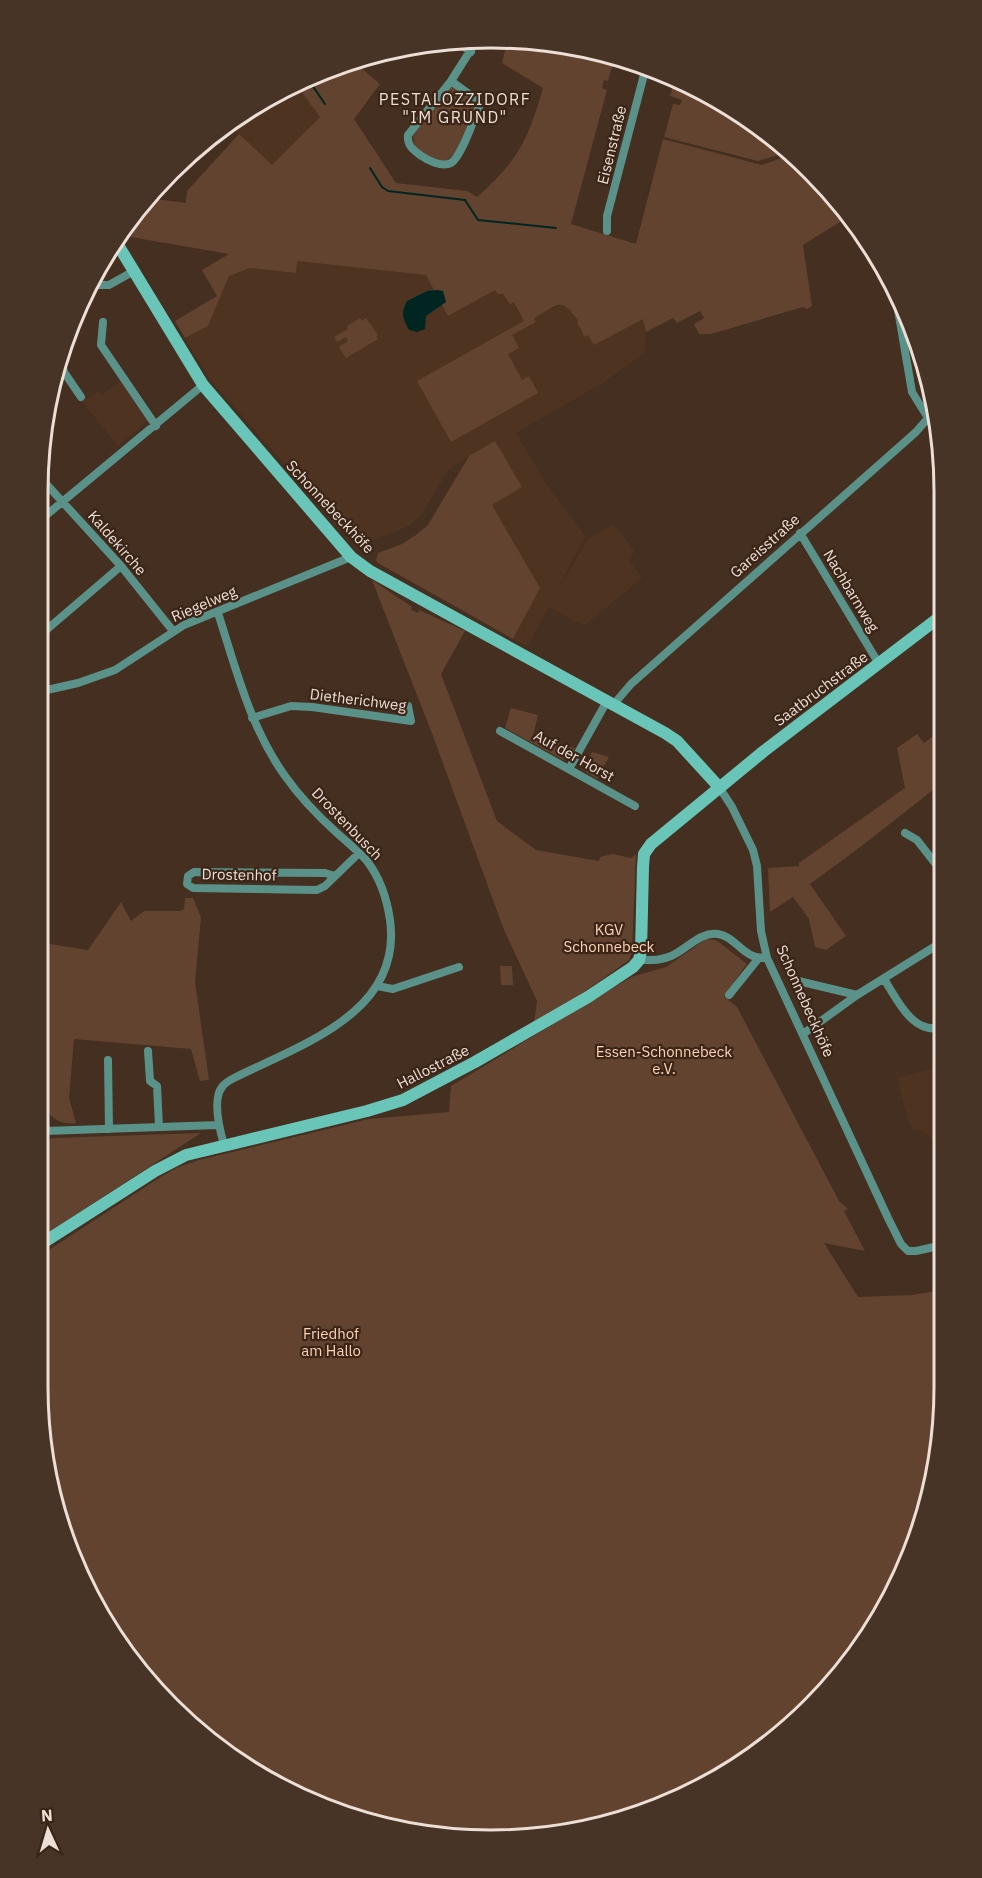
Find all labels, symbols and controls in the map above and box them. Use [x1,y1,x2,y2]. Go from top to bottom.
district label: PESTALOZZIDORF "IM GRUND" [379,89,531,127]
street label: Eisenstraße [593,104,630,186]
street label: Schonnebeckhöfe [282,456,378,557]
street label: Kaldekirche [84,506,151,579]
street label: Gareisstraße [726,510,803,582]
street label: Nachbarnweg [819,546,884,636]
street label: Riegelweg [168,581,239,626]
street label: Saatbruchstraße [770,647,871,730]
street label: Dietherichweg [309,684,407,715]
street label: Auf der Horst [530,726,618,786]
street label: Drostenbusch [308,783,387,864]
street label: Drostenhof [201,864,277,885]
park label: KGV Schonnebeck [564,920,655,956]
street label: Schonnebeckhöfe [772,942,839,1060]
street label: Hallostraße [393,1040,472,1093]
park label: Essen-Schonnebeck e.V. [596,1042,732,1078]
park label: Friedhof am Hallo [301,1324,361,1360]
north arrow [18,1800,78,1860]
text: N [40,1805,53,1825]

